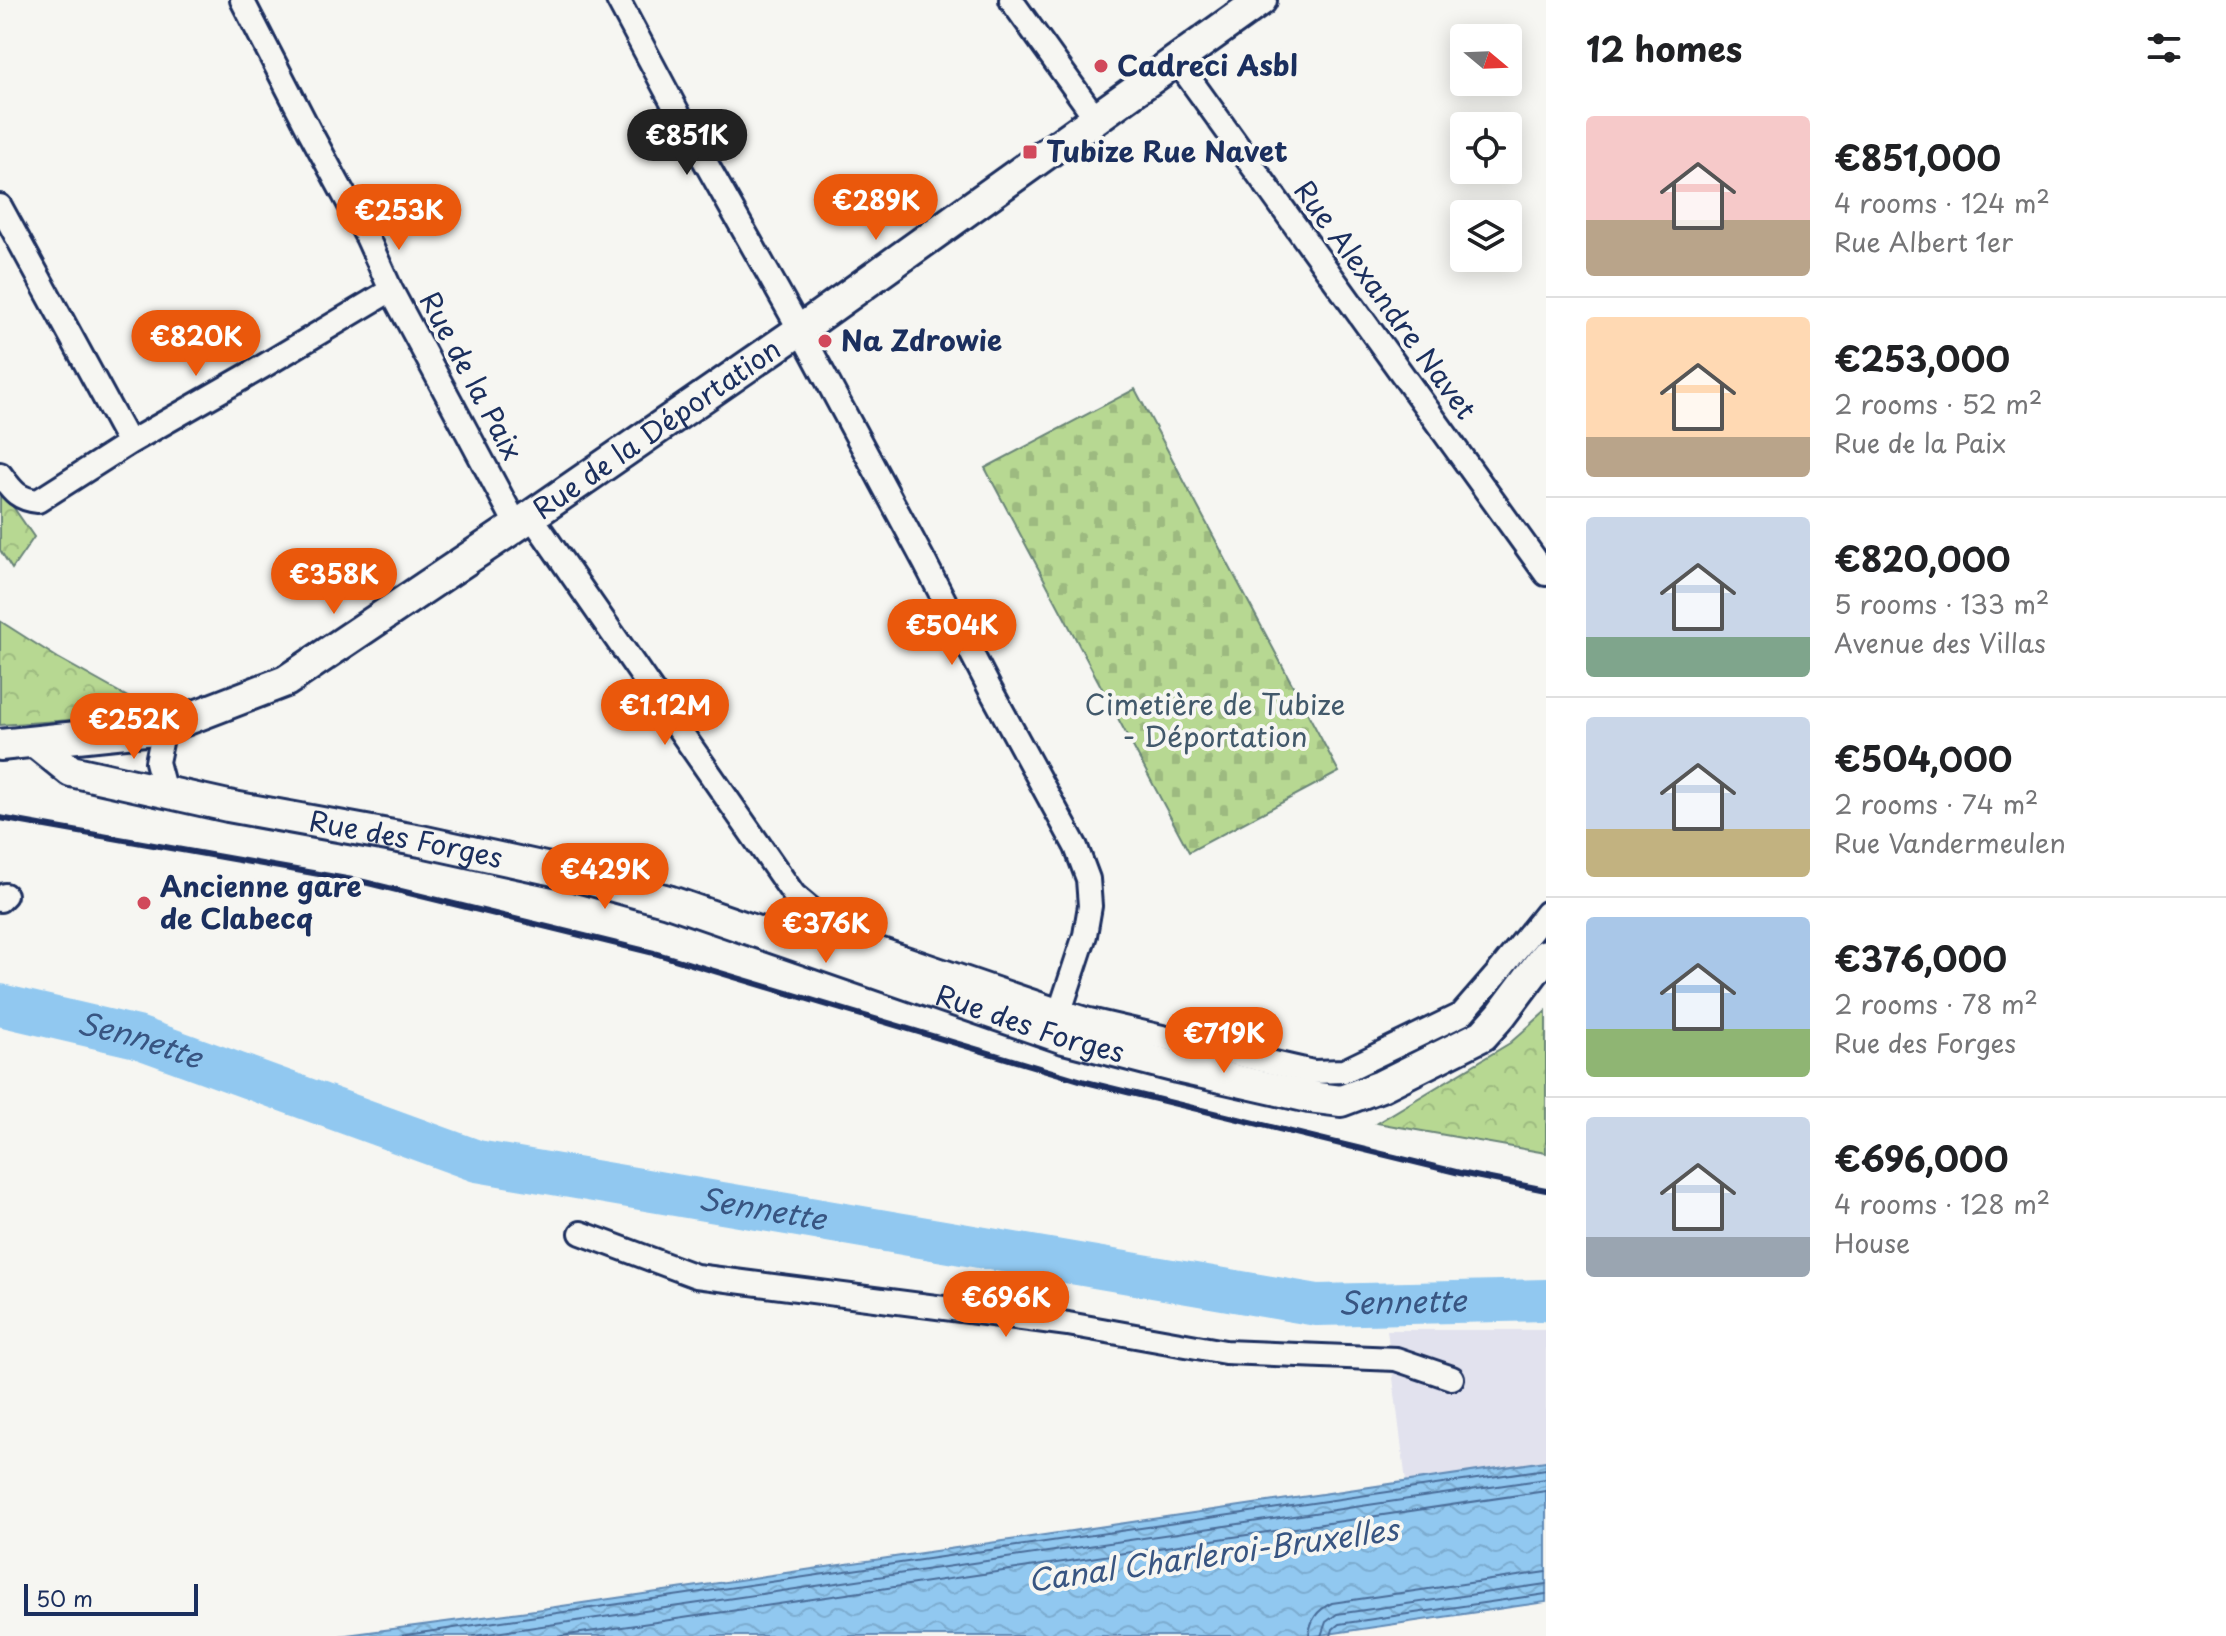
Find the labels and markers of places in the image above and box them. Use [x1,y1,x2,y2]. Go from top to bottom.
place label: Cadreci Asbl [1117,43,1298,86]
marker: Cadreci Asbl [1092,57,1110,75]
pin: €851K [631,109,743,177]
place label: Tubize Rue Navet [1046,129,1288,172]
marker: Tubize Rue Navet [1021,143,1039,161]
pin: €289K [820,174,932,242]
pin: €253K [343,184,455,252]
pin: €820K [140,310,252,378]
place label: Na Zdrowie [841,318,1002,361]
marker: Na Zdrowie [816,332,834,350]
pin: €358K [278,548,390,616]
pin: €504K [896,599,1008,667]
pin: €1.12M [600,679,730,747]
pin: €252K [78,693,190,761]
pin: €429K [549,843,661,911]
place label: Ancienne gare de Clabecq [160,864,362,939]
marker: Ancienne gare de Clabecq [135,894,153,912]
pin: €376K [770,897,882,965]
pin: €719K [1168,1007,1280,1075]
pin: €696K [950,1271,1062,1339]

